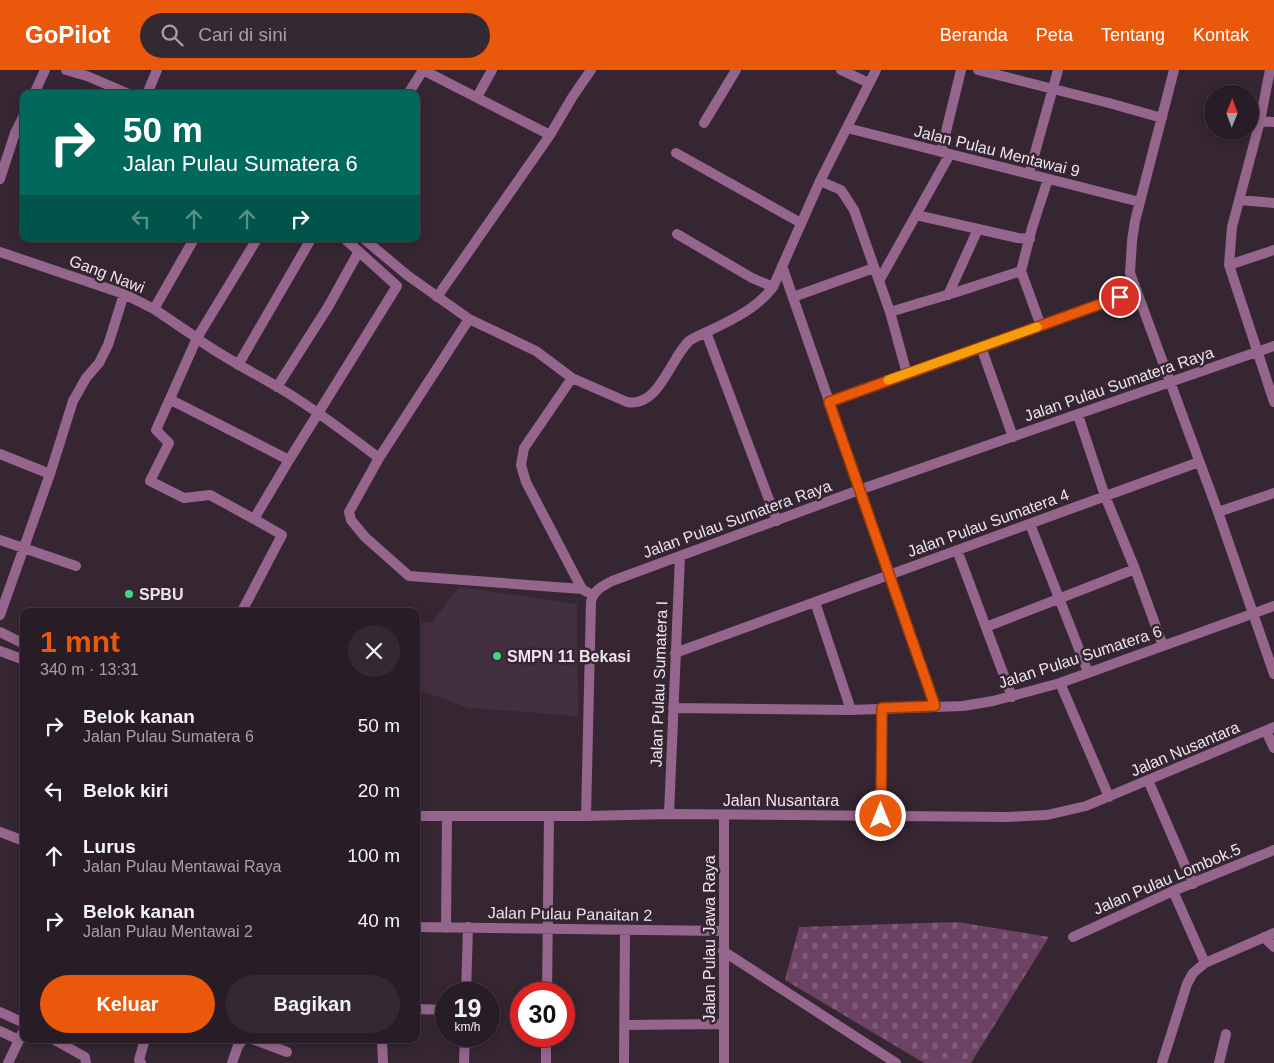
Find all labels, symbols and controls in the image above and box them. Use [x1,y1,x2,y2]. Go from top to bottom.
search box [140,13,490,58]
text: GoPilot [25,21,110,48]
icon: search [158,21,186,49]
text: Cari di sini [198,24,287,45]
text: Beranda [940,25,1008,45]
text: Peta [1036,25,1073,45]
text: Tentang [1101,25,1165,45]
text: Kontak [1193,25,1249,45]
north arrow [1204,85,1259,140]
map controls [1204,85,1259,140]
icon: right [40,110,105,175]
text: 50 m [123,110,203,149]
street label: Jalan Pulau Mentawai 9 [913,122,1082,180]
text: Jalan Pulau Sumatera 6 [123,151,358,176]
icon: left [127,205,155,233]
icon: ahead [180,205,208,233]
icon: ahead [233,205,261,233]
icon: right [286,205,314,233]
street label: Gang Nawi [67,252,147,296]
pin [1099,276,1141,318]
icon: arrive [1106,283,1134,311]
street label: Jalan Pulau Sumatera Raya [1022,344,1216,424]
street label: Jalan Pulau Sumatera Raya [640,477,834,561]
street label: Jalan Pulau Sumatera 4 [905,486,1071,560]
place label: SPBU [139,586,183,603]
marker: SPBU [123,588,135,600]
street label: Jalan Pulau Sumatera I [648,601,670,767]
street label: Jalan Pulau Sumatera 6 [996,622,1164,691]
text: 1 mnt [40,625,120,658]
button: close [348,625,400,677]
place label: SMPN 11 Bekasi [507,648,631,665]
marker: SMPN 11 Bekasi [491,650,503,662]
text: 340 m · 13:31 [40,661,139,678]
text: Belok kanan [83,706,195,727]
icon: right [40,712,68,740]
text: 50 m [358,715,400,736]
street label: Jalan Nusantara [1128,718,1242,780]
text: Jalan Pulau Sumatera 6 [83,728,254,745]
icon: left [40,777,68,805]
text: Belok kiri [83,780,169,801]
text: 20 m [358,780,400,801]
position arrow [854,789,906,841]
street label: Jalan Nusantara [723,792,839,809]
text: Lurus [83,836,136,857]
street label: Jalan Pulau Lombok.5 [1091,840,1243,918]
icon: ahead [40,842,68,870]
text: 100 m [347,845,400,866]
street label: Jalan Pulau Jawa Raya [701,855,718,1023]
text: Jalan Pulau Mentawai Raya [83,858,281,875]
text: Belok kanan [83,901,195,922]
street label: Jalan Pulau Panaitan 2 [488,904,653,924]
icon: right [40,907,68,935]
text: 40 m [358,910,400,931]
text: Jalan Pulau Mentawai 2 [83,923,253,940]
button: Keluar [40,975,215,1033]
button: Bagikan [225,975,400,1033]
speed limit sign: 30 [510,982,575,1047]
text: 19 [454,994,481,1022]
text: km/h [454,1020,481,1034]

